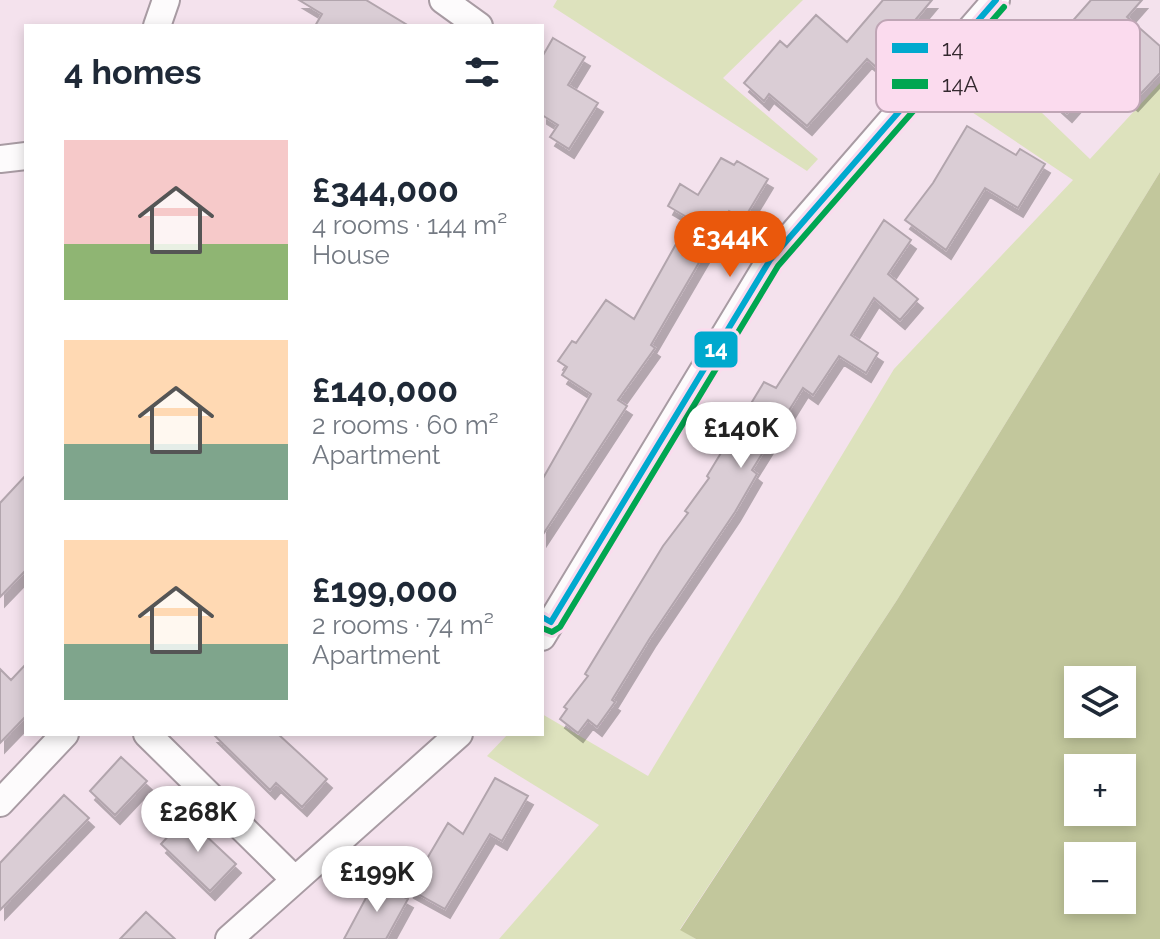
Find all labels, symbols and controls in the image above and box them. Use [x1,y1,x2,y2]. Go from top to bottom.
legend [876,20,1140,112]
text: 14 [942,35,963,61]
icon: filters [460,50,504,94]
text: 4 homes [64,52,202,92]
text: 14A [942,71,978,97]
text: £344,000 [312,170,459,210]
icon: home [128,172,224,268]
text: 4 rooms · 144 m² [312,210,507,240]
pin: £344K [674,211,786,279]
text: £344K [692,222,768,252]
text: House [312,240,390,270]
line badge: 14 [693,330,739,369]
text: 14 [704,336,728,362]
text: £140,000 [312,370,458,410]
icon: home [128,372,224,468]
pin: £140K [685,402,797,470]
text: 2 rooms · 60 m² [312,410,499,440]
text: £140K [703,413,779,443]
text: Apartment [312,440,441,470]
text: £199,000 [312,570,458,610]
icon: home [128,572,224,668]
text: 2 rooms · 74 m² [312,610,494,640]
text: Apartment [312,640,441,670]
map controls [1064,666,1136,914]
button: layers [1064,666,1136,738]
button: + [1064,754,1136,826]
pin: £268K [142,786,254,854]
text: £268K [159,797,237,827]
button: − [1064,842,1136,914]
pin: £199K [321,846,433,914]
text: £199K [339,857,415,887]

